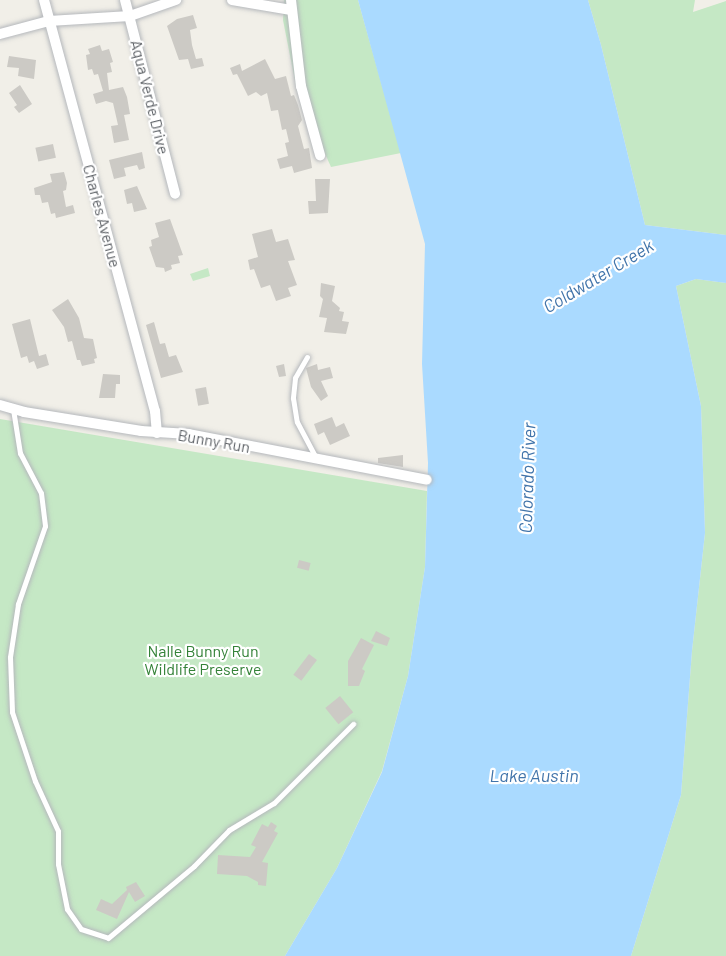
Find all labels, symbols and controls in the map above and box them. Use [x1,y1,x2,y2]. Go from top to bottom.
street label: Aqua Verde Drive [127,38,173,156]
street label: Charles Avenue [79,162,125,270]
water label: Coldwater Creek [539,235,657,317]
water label: Colorado River [514,422,540,534]
street label: Bunny Run [176,425,252,457]
park label: Nalle Bunny Run Wildlife Preserve [145,641,261,679]
water label: Lake Austin [489,764,579,786]

